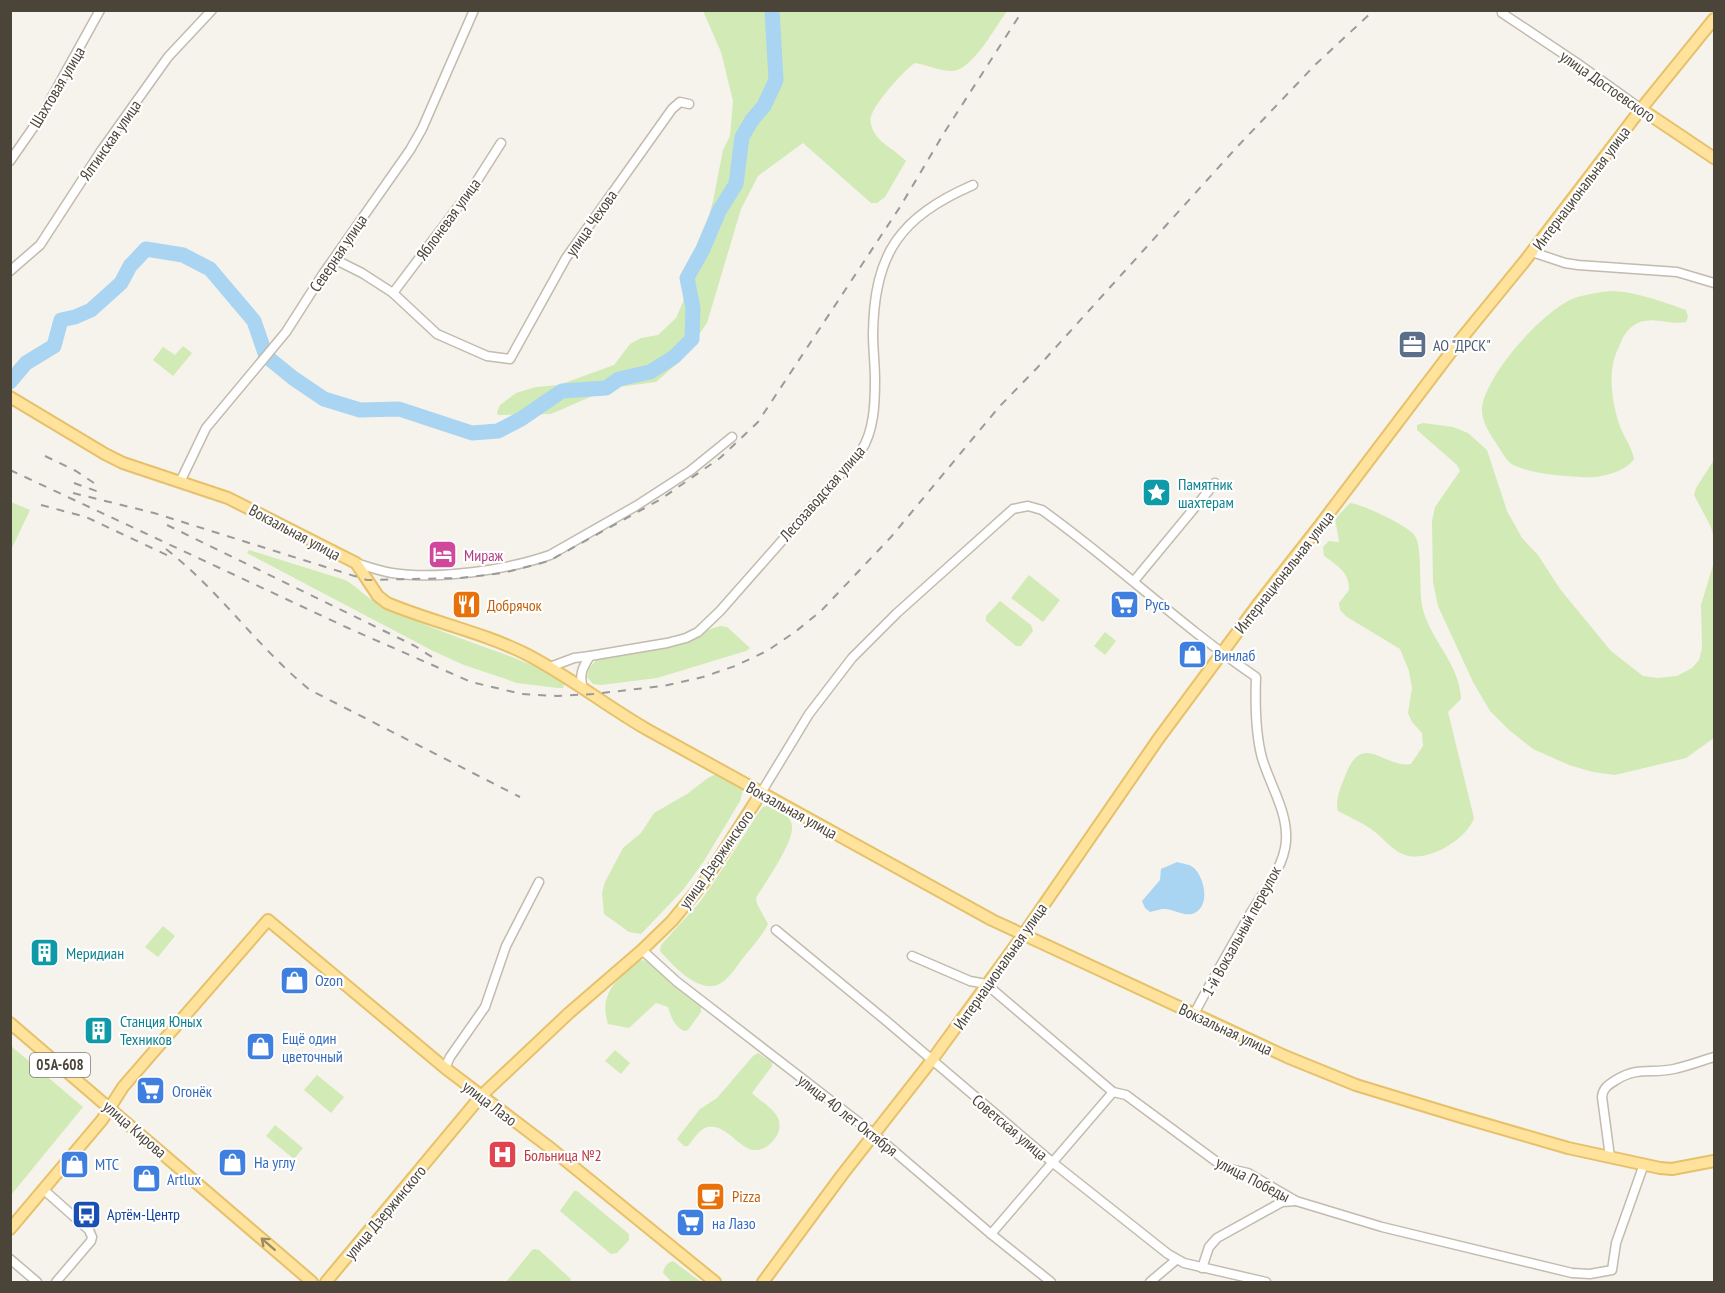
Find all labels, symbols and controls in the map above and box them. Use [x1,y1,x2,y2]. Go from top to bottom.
street label: Шахтовая улица [25,43,89,131]
street label: улица Достоевского [1556,46,1660,126]
street label: Ялтинская улица [75,96,145,184]
street label: Интернациональная улица [1528,122,1634,254]
street label: Яблоневая улица [412,174,484,264]
street label: улица Чехова [561,186,621,260]
street label: Северная улица [305,210,371,296]
office icon: АО "ДРСК" [1396,329,1428,361]
place label: АО "ДРСК" [1433,335,1491,355]
street label: Лесозаводская улица [774,441,869,546]
place label: Памятник шахтерам [1178,474,1234,512]
place icon: Памятник шахтерам [1141,477,1173,509]
street label: Вокзальная улица [246,499,344,565]
street label: Интернациональная улица [1230,507,1338,637]
hotel icon: Мираж [427,539,459,571]
place label: Мираж [464,545,504,565]
supermarket icon: Русь [1108,588,1140,620]
restaurant icon: Добрячок [450,589,482,621]
place label: Русь [1145,594,1170,614]
place label: Добрячок [487,595,543,615]
shop icon: Винлаб [1177,639,1209,671]
place label: Винлаб [1214,645,1255,665]
street label: Вокзальная улица [743,777,841,843]
street label: улица Дзержинского [674,806,758,912]
street label: 1-й Вокзальный переулок [1197,862,1285,1000]
street label: Интернациональная улица [949,899,1051,1033]
building icon: Меридиан [29,937,61,969]
place label: Меридиан [66,943,124,963]
shop icon: Ozon [278,964,310,996]
place label: Ozon [315,970,343,990]
street label: Вокзальная улица [1176,999,1276,1059]
place label: Станция Юных Техников [120,1011,203,1049]
building icon: Станция Юных Техников [83,1014,115,1046]
place label: Ещё один цветочный [282,1028,343,1066]
shop icon: Ещё один цветочный [245,1031,277,1063]
road number: 05А-608 [30,1053,90,1077]
street label: улица 40 лет Октября [794,1070,902,1160]
supermarket icon: Огонёк [135,1075,167,1107]
street label: улица Лазо [459,1076,521,1130]
place label: Огонёк [172,1081,213,1101]
street label: Советская улица [968,1090,1052,1164]
street label: улица Кирова [99,1096,171,1162]
hospital icon: Больница №2 [487,1139,519,1171]
place label: Больница №2 [524,1145,602,1165]
shop icon: На углу [217,1146,249,1178]
shop icon: МТС [58,1148,90,1180]
place label: На углу [254,1152,295,1172]
street label: улица Победы [1213,1152,1293,1206]
place label: МТС [95,1154,119,1174]
street label: улица Дзержинского [340,1161,430,1263]
shop icon: Artlux [130,1163,162,1195]
place label: Artlux [167,1169,201,1189]
cafe icon: Pizza [695,1180,727,1212]
place label: Pizza [732,1186,761,1206]
bus stop icon: Артём-Центр [70,1198,102,1230]
place label: Артём-Центр [107,1204,180,1224]
supermarket icon: на Лазо [675,1207,707,1239]
place label: на Лазо [712,1213,756,1233]
one-way arrow [260,1238,276,1251]

